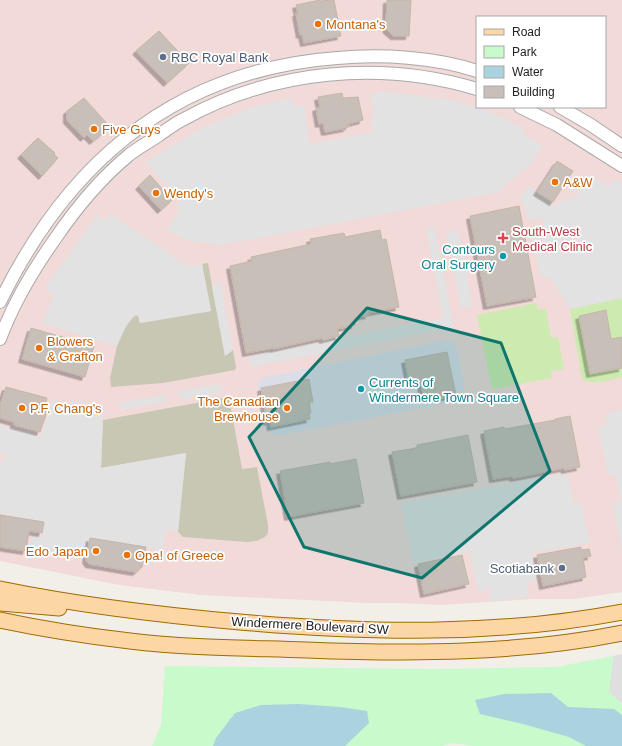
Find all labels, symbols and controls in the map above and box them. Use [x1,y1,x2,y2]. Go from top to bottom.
legend [476,16,606,108]
place label: Montana's [326,17,386,32]
marker: Montana's [313,19,323,29]
text: Road [512,25,541,39]
text: Park [512,45,538,59]
place label: RBC Royal Bank [171,50,269,65]
marker: RBC Royal Bank [158,52,168,62]
text: Water [512,65,544,79]
text: Building [512,85,555,99]
place label: Five Guys [102,122,161,137]
marker: Five Guys [89,124,99,134]
place label: A&W [563,175,593,190]
marker: A&W [550,177,560,187]
place label: Wendy's [164,186,214,201]
marker: Wendy's [151,188,161,198]
place label: South-West Medical Clinic [512,224,593,254]
marker: South-West Medical Clinic [497,232,509,244]
place label: Contours Oral Surgery [421,242,495,272]
marker: Contours Oral Surgery [498,251,508,261]
place label: Blowers & Grafton [47,334,103,364]
marker: Blowers & Grafton [34,343,44,353]
place label: Currents of Windermere Town Square [369,375,519,405]
marker: Currents of Windermere Town Square [356,384,366,394]
place label: The Canadian Brewhouse [197,394,279,424]
place label: P.F. Chang's [30,401,102,416]
marker: P.F. Chang's [17,403,27,413]
marker: The Canadian Brewhouse [282,403,292,413]
place label: Edo Japan [26,544,88,559]
marker: Edo Japan [91,546,101,556]
place label: Opa! of Greece [135,548,224,563]
marker: Opa! of Greece [122,550,132,560]
place label: Scotiabank [490,561,554,576]
marker: Scotiabank [557,563,567,573]
street label: Windermere Boulevard SW [231,614,390,637]

